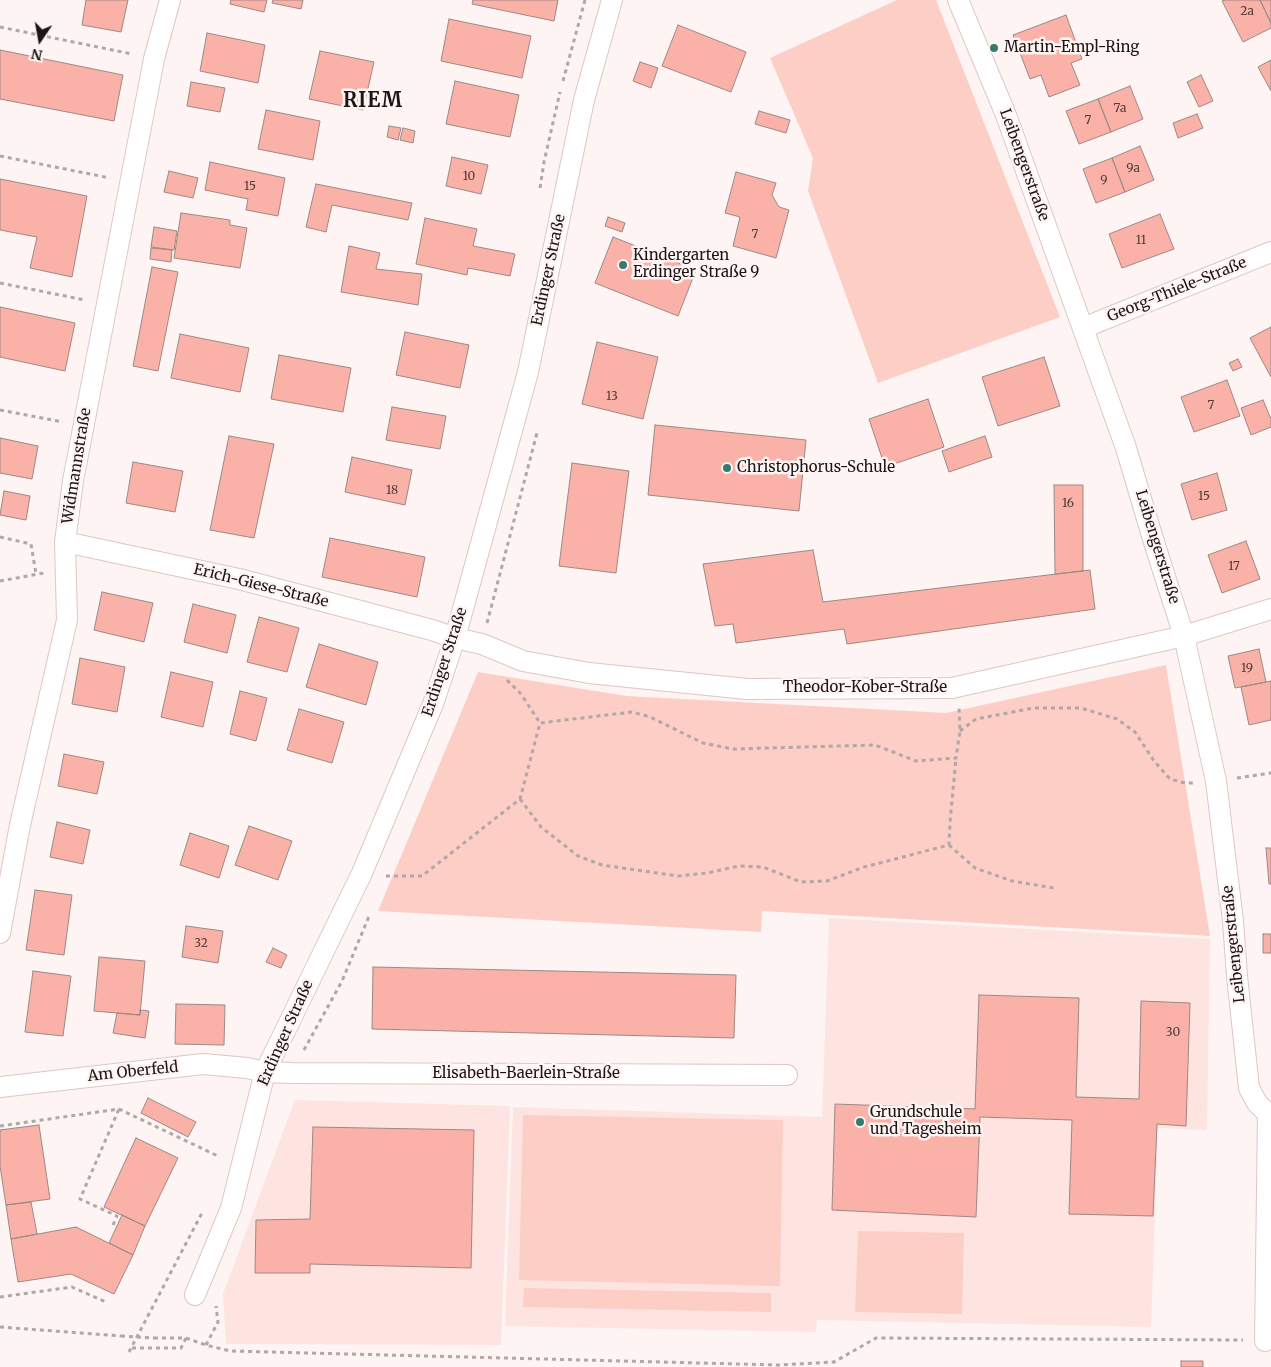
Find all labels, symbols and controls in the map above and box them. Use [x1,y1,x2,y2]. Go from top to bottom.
house number: 2a [1240,5,1254,19]
north arrow [15,15,65,65]
place label: Martin-Empl-Ring [1004,39,1139,57]
marker: Martin-Empl-Ring [988,42,1000,54]
text: N [30,45,44,65]
district label: RIEM [342,89,404,113]
house number: 7a [1114,102,1126,116]
street label: Leibengerstraße [995,106,1053,224]
house number: 7 [1085,114,1091,128]
house number: 9a [1126,162,1140,176]
house number: 10 [463,170,475,184]
house number: 9 [1100,174,1108,188]
house number: 15 [244,180,256,194]
street label: Erdinger Straße [528,212,570,328]
house number: 7 [752,228,758,242]
house number: 11 [1136,234,1146,248]
place label: Kindergarten Erdinger Straße 9 [633,247,759,282]
street label: Georg-Thiele-Straße [1105,254,1249,326]
marker: Kindergarten Erdinger Straße 9 [617,259,629,271]
house number: 13 [606,390,618,404]
house number: 7 [1208,399,1214,413]
street label: Widmannstraße [59,407,95,525]
place label: Christophorus-Schule [737,459,895,477]
marker: Christophorus-Schule [721,462,733,474]
house number: 18 [386,484,398,498]
street label: Leibengerstraße [1131,488,1183,606]
house number: 15 [1198,490,1210,504]
house number: 16 [1062,497,1074,511]
house number: 17 [1228,560,1240,574]
street label: Erich-Giese-Straße [192,561,330,611]
street label: Erdinger Straße [419,605,471,719]
house number: 19 [1241,662,1253,676]
street label: Theodor-Kober-Straße [783,679,947,697]
street label: Leibengerstraße [1219,884,1249,1004]
house number: 32 [194,937,208,951]
street label: Erdinger Straße [255,977,317,1089]
house number: 30 [1166,1026,1180,1040]
street label: Am Oberfeld [87,1058,179,1086]
street label: Elisabeth-Baerlein-Straße [432,1065,620,1083]
place label: Grundschule und Tagesheim [870,1104,982,1139]
marker: Grundschule und Tagesheim [854,1116,866,1128]

